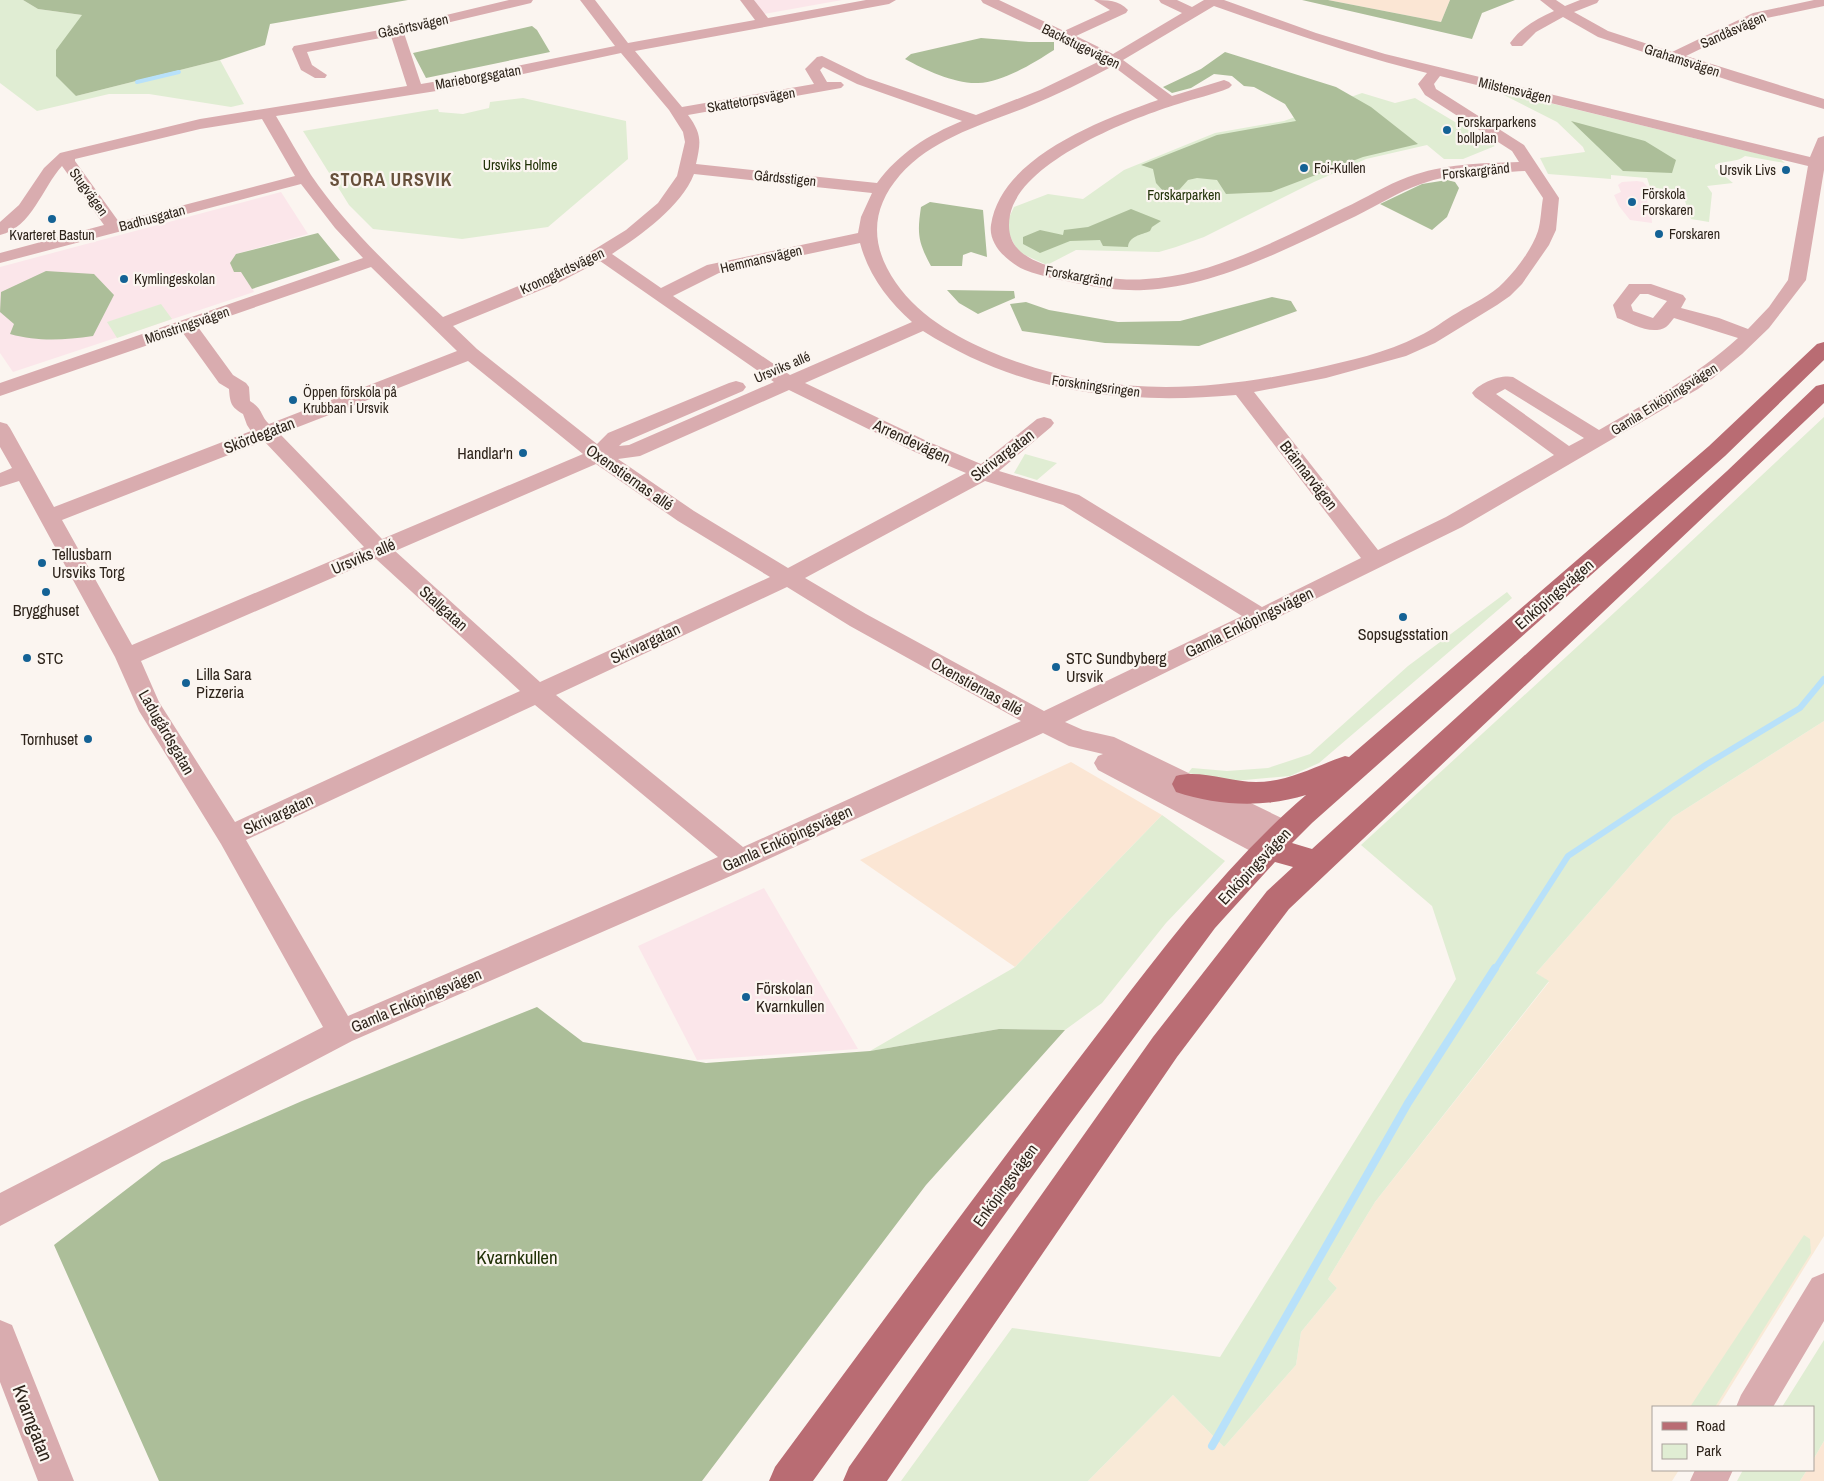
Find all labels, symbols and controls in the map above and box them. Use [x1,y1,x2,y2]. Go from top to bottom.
street label: Sandåsvägen [1697,7,1769,53]
street label: Gåsörtsvägen [376,10,450,42]
street label: Backstugevägen [1039,19,1123,73]
street label: Grahamsvägen [1642,39,1722,81]
street label: Marieborgsgatan [434,61,522,93]
street label: Milstensvägen [1477,73,1553,107]
street label: Skattetorpsvägen [705,83,797,117]
place label: Forskarparkens bollplan [1457,113,1536,147]
marker: Forskarparkens bollplan [1441,124,1453,136]
park label: Ursviks Holme [483,156,557,174]
place label: Foi-Kullen [1314,159,1366,177]
street label: Forskargränd [1441,159,1511,183]
place label: Ursvik Livs [1719,161,1776,179]
marker: Foi-Kullen [1298,162,1310,174]
street label: Stugvägen [66,164,112,220]
marker: Ursvik Livs [1780,164,1792,176]
street label: Gårdsstigen [753,166,817,190]
district label: STORA URSVIK [330,167,452,192]
place label: Förskola Forskaren [1642,185,1693,219]
park label: Forskarparken [1147,186,1221,204]
marker: Förskola Forskaren [1626,196,1638,208]
street label: Badhusgatan [117,201,187,235]
marker: Kvarteret Bastun [46,213,58,225]
place label: Forskaren [1669,225,1720,243]
place label: Kvarteret Bastun [9,226,95,244]
marker: Forskaren [1653,228,1665,240]
street label: Hemmansvägen [718,241,804,277]
street label: Kronogårdsvägen [517,244,607,298]
street label: Forskargränd [1044,261,1114,291]
place label: Kymlingeskolan [134,270,215,288]
marker: Kymlingeskolan [118,273,130,285]
street label: Mönstringsvägen [142,302,232,348]
street label: Ursviks allé [751,347,813,387]
street label: Gamla Enköpingsvägen [1607,359,1721,439]
street label: Forskningsringen [1051,371,1141,401]
place label: Öppen förskola på Krubban i Ursvik [303,383,397,417]
marker: Öppen förskola på Krubban i Ursvik [287,394,299,406]
street label: Skördegatan [220,411,298,459]
street label: Arrendevägen [869,413,954,468]
street label: Skrivargatan [966,424,1038,486]
street label: Brännarvägen [1275,436,1343,514]
street label: Oxenstiernas allé [582,439,678,515]
place label: Handlar'n [457,442,513,464]
marker: Handlar'n [517,447,529,459]
street label: Ursviks allé [327,533,399,579]
place label: Tellusbarn Ursviks Torg [52,543,125,583]
street label: Enköpingsvägen [1510,554,1598,634]
marker: Tellusbarn Ursviks Torg [36,557,48,569]
street label: Stallgatan [415,580,473,636]
street label: Gamla Enköpingsvägen [1181,581,1317,663]
marker: Brygghuset [40,586,52,598]
place label: Brygghuset [13,599,80,621]
marker: Sopsugsstation [1397,611,1409,623]
street label: Skrivargatan [607,617,683,669]
place label: Sopsugsstation [1358,623,1448,645]
place label: STC [37,647,63,669]
place label: STC Sundbyberg Ursvik [1066,647,1167,687]
marker: STC [21,652,33,664]
street label: Oxenstiernas allé [927,652,1027,720]
marker: STC Sundbyberg Ursvik [1050,661,1062,673]
place label: Lilla Sara Pizzeria [196,663,252,703]
marker: Lilla Sara Pizzeria [180,677,192,689]
street label: Ladugårdsgatan [134,685,200,779]
place label: Tornhuset [20,728,78,750]
marker: Tornhuset [82,733,94,745]
street label: Skrivargatan [240,788,316,840]
street label: Gamla Enköpingsvägen [719,799,855,877]
street label: Enköpingsvägen [1213,823,1295,909]
street label: Gamla Enköpingsvägen [347,963,485,1037]
place label: Förskolan Kvarnkullen [756,977,825,1017]
marker: Förskolan Kvarnkullen [740,991,752,1003]
street label: Enköpingsvägen [967,1139,1043,1231]
park label: Kvarnkullen [476,1244,558,1270]
street label: Kvarngatan [7,1381,59,1465]
legend [1652,1406,1814,1471]
text: Road [1696,1415,1725,1436]
text: Park [1696,1440,1722,1461]

